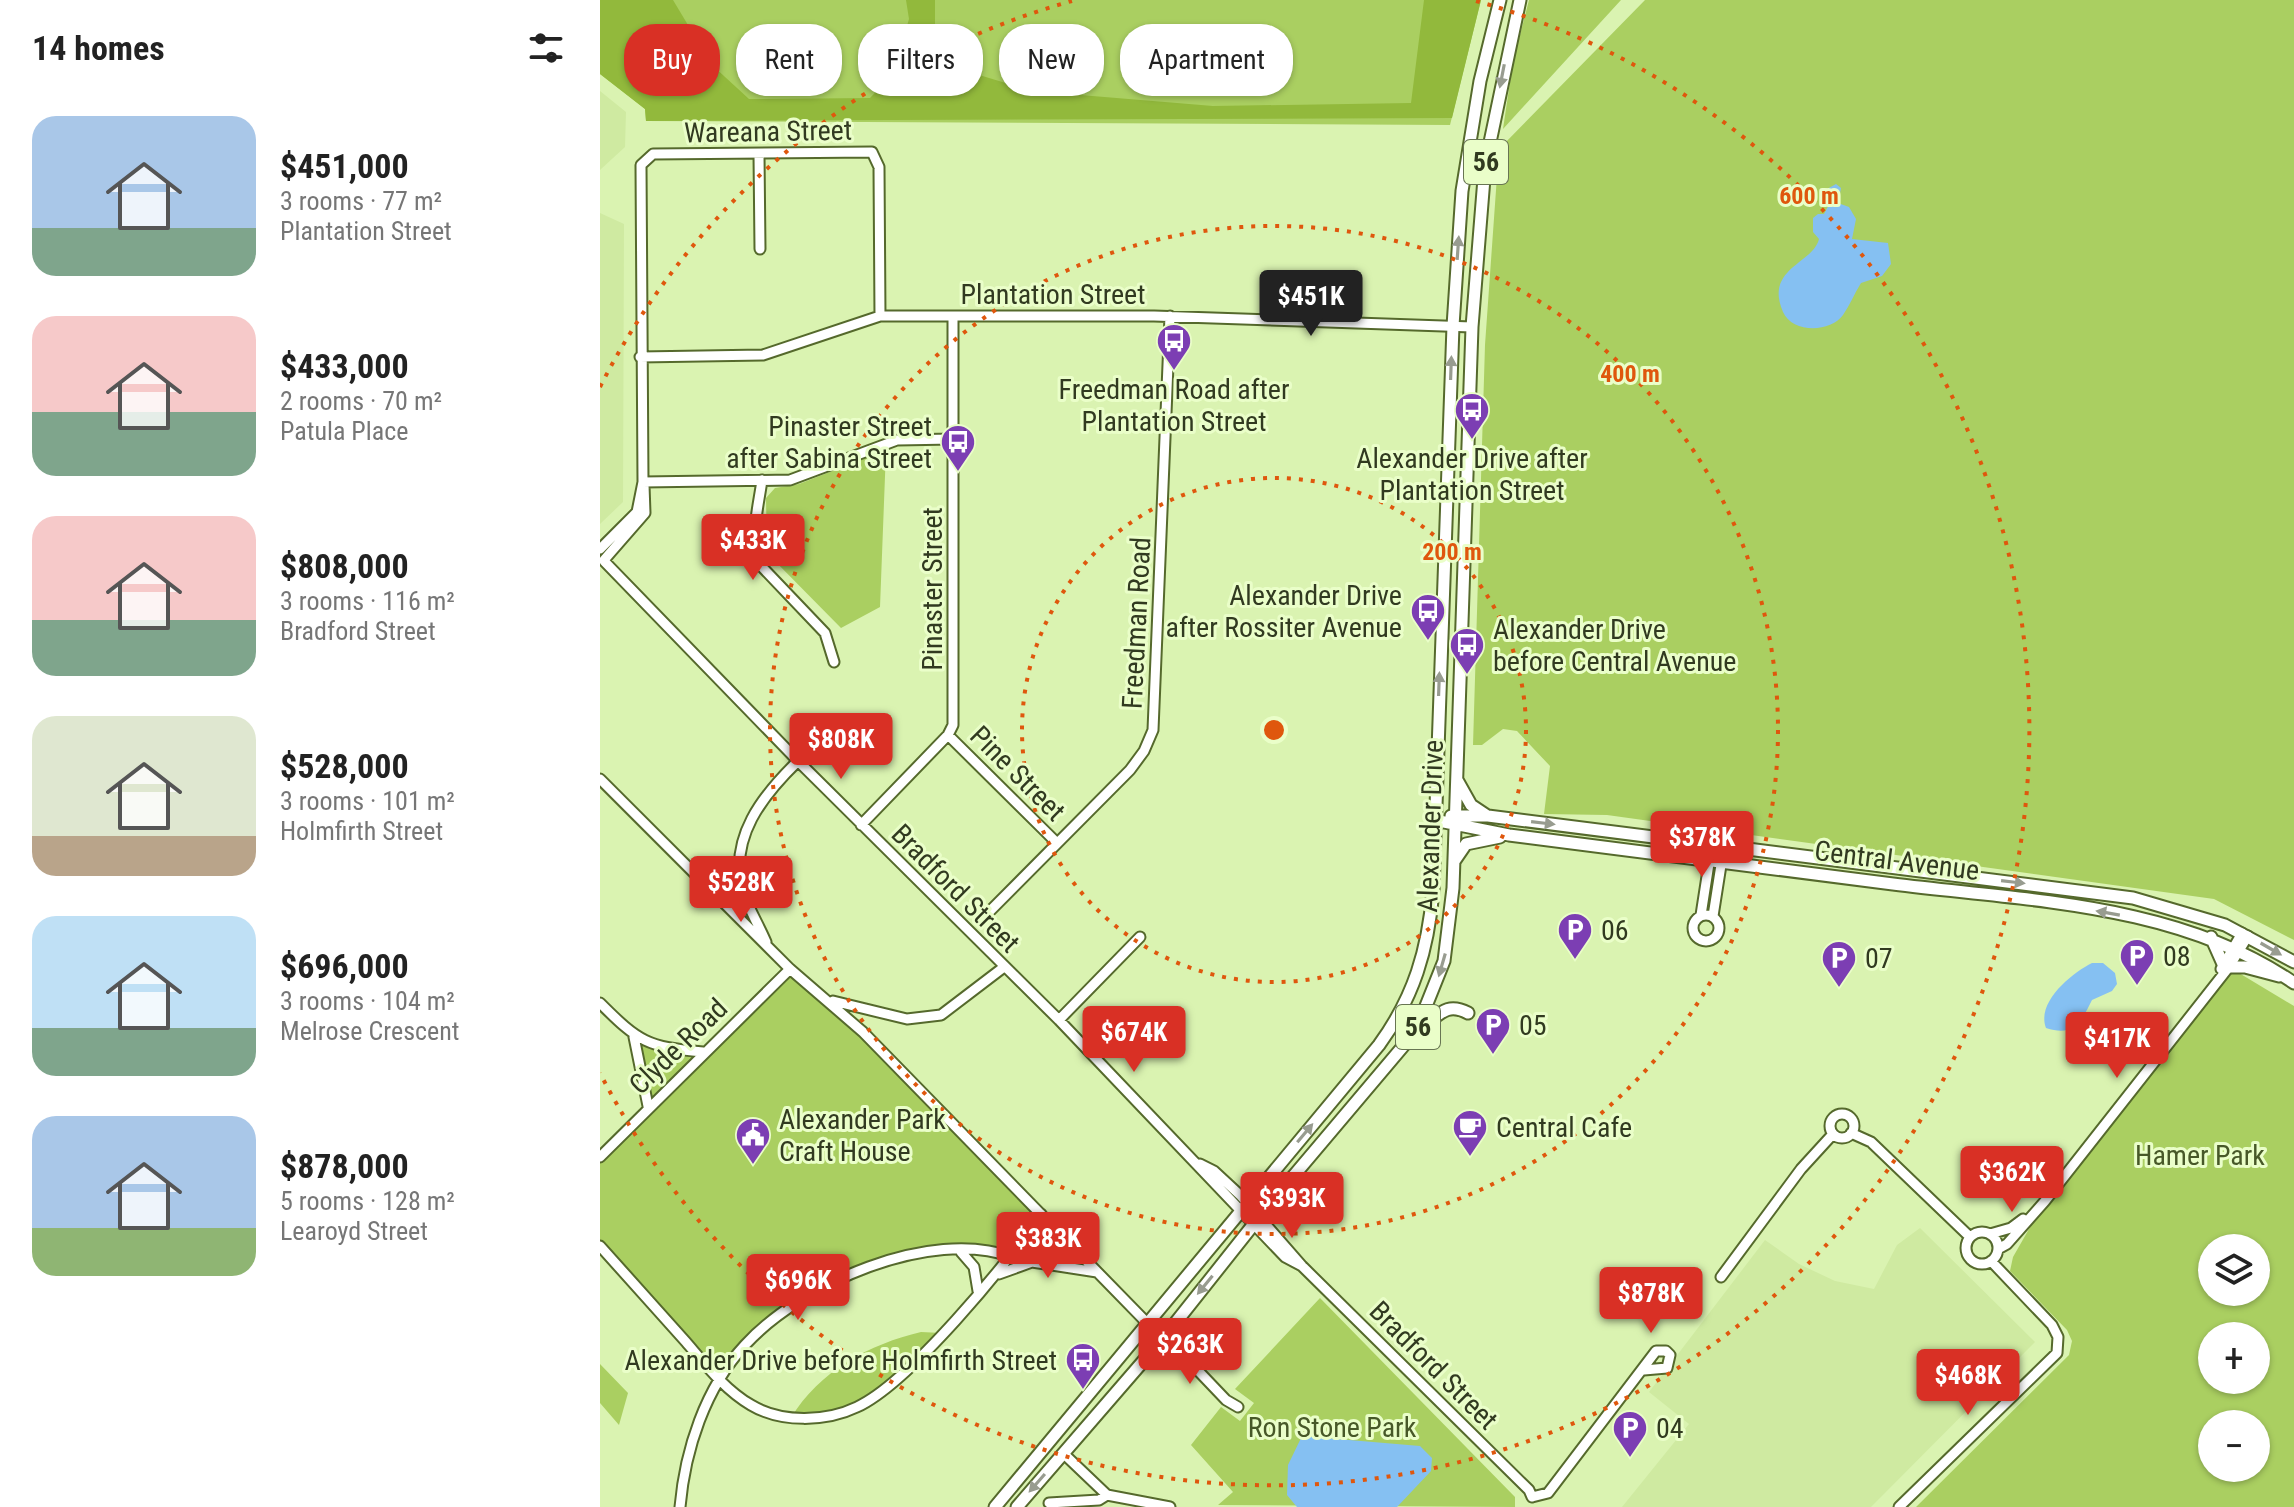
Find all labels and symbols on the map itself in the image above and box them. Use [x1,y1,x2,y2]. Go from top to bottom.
one-way arrow [1495,64,1508,89]
street label: Wareana Street [684,114,852,149]
road number: 56 [1464,140,1508,184]
text: 600 m [1779,182,1839,210]
one-way arrow [1452,235,1465,260]
pin: $451K [1255,270,1367,338]
street label: Plantation Street [961,278,1145,311]
bus stop icon: Freedman Road after Plantation Street [1155,322,1193,372]
one-way arrow [1445,355,1458,380]
text: 400 m [1600,360,1660,388]
place label: Freedman Road after Plantation Street [1059,373,1289,438]
bus stop icon: Alexander Drive after Plantation Street [1453,391,1491,441]
place label: Pinaster Street after Sabina Street [726,410,932,475]
bus stop icon: Pinaster Street after Sabina Street [939,423,977,473]
place label: Alexander Drive after Plantation Street [1356,442,1588,507]
street label: Pinaster Street [916,507,949,671]
pin: $433K [697,514,809,582]
street label: Freedman Road [1116,536,1157,710]
text: 200 m [1422,538,1482,566]
place label: Alexander Drive after Rossiter Avenue [1166,579,1402,644]
bus stop icon: Alexander Drive after Rossiter Avenue [1409,592,1447,642]
place label: Alexander Drive before Central Avenue [1493,613,1736,678]
bus stop icon: Alexander Drive before Central Avenue [1448,626,1486,676]
one-way arrow [1433,671,1446,696]
pin: $808K [785,713,897,781]
centre of rings [1260,716,1288,744]
street label: Pine Street [963,719,1072,828]
street label: Alexander Drive [1411,739,1450,913]
pin: $378K [1646,811,1758,879]
one-way arrow [1531,816,1556,829]
street label: Bradford Street [885,817,1027,959]
street label: Central Avenue [1813,834,1981,887]
pin: $528K [685,856,797,924]
one-way arrow [2000,876,2025,889]
one-way arrow [2095,906,2120,918]
parking icon: 06 [1556,911,1594,961]
place label: 06 [1601,914,1629,947]
parking icon: 08 [2118,937,2156,987]
parking icon: 07 [1820,939,1858,989]
place label: 08 [2163,940,2191,973]
place label: 07 [1865,942,1893,975]
one-way arrow [2260,942,2283,956]
one-way arrow [1435,954,1448,978]
street label: Clyde Road [622,992,734,1101]
road number: 56 [1396,1005,1440,1049]
pin: $674K [1078,1006,1190,1074]
parking icon: 05 [1474,1006,1512,1056]
place label: 05 [1519,1009,1547,1042]
pin: $417K [2061,1012,2173,1080]
place label: Alexander Park Craft House [779,1103,946,1168]
cafe icon: Central Cafe [1451,1108,1489,1158]
place label: Central Cafe [1496,1111,1632,1144]
public building icon: Alexander Park Craft House [734,1116,772,1166]
one-way arrow [1296,1123,1313,1143]
park label: Hamer Park [2135,1139,2265,1172]
pin: $362K [1956,1146,2068,1214]
pin: $393K [1236,1172,1348,1240]
pin: $383K [992,1212,1104,1280]
pin: $696K [742,1254,854,1322]
pin: $878K [1595,1267,1707,1335]
one-way arrow [1198,1275,1214,1295]
street label: Bradford Street [1363,1294,1505,1436]
pin: $263K [1134,1318,1246,1386]
bus stop icon: Alexander Drive before Holmfirth Street [1064,1341,1102,1391]
place label: Alexander Drive before Holmfirth Street [624,1344,1057,1377]
pin: $468K [1912,1349,2024,1417]
parking icon: 04 [1611,1409,1649,1459]
park label: Ron Stone Park [1248,1411,1417,1444]
place label: 04 [1656,1412,1684,1445]
one-way arrow [1029,1474,1047,1493]

